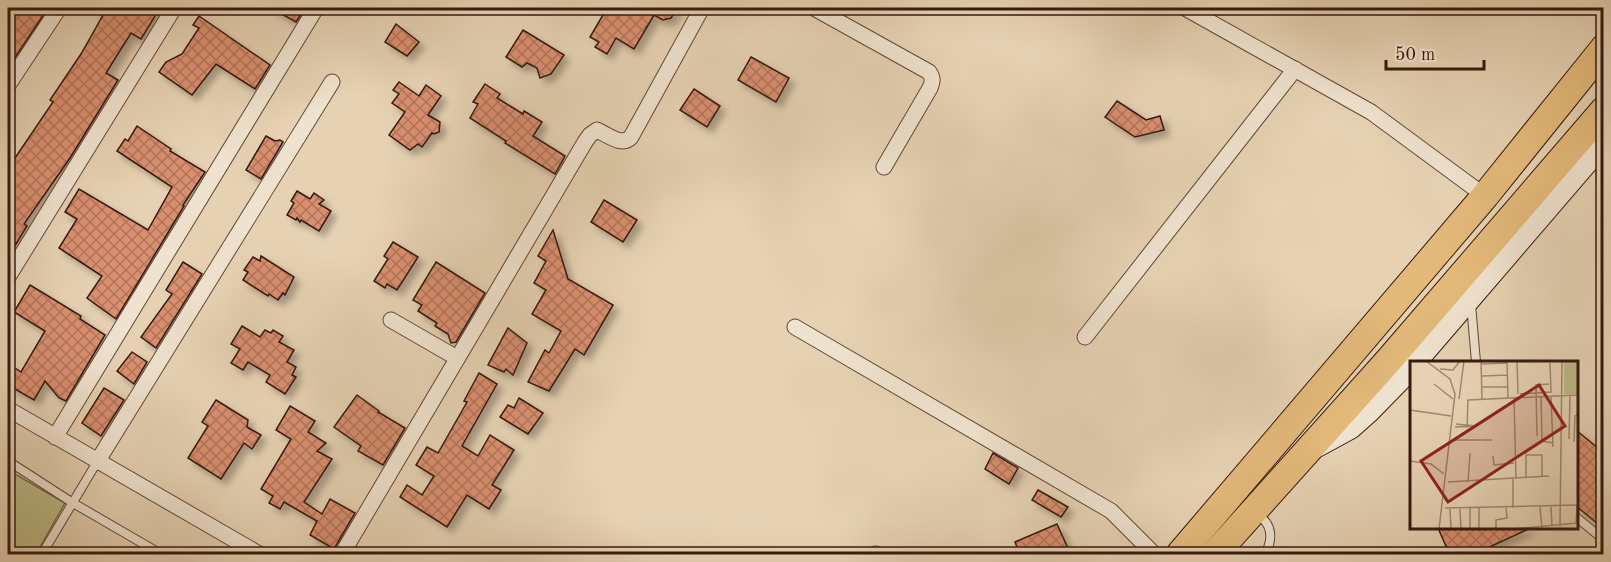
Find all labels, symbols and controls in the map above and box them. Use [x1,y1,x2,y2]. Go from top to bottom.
scale bar [1386,33,1484,71]
text: 50 m [1395,46,1435,64]
inset map [1410,361,1578,529]

